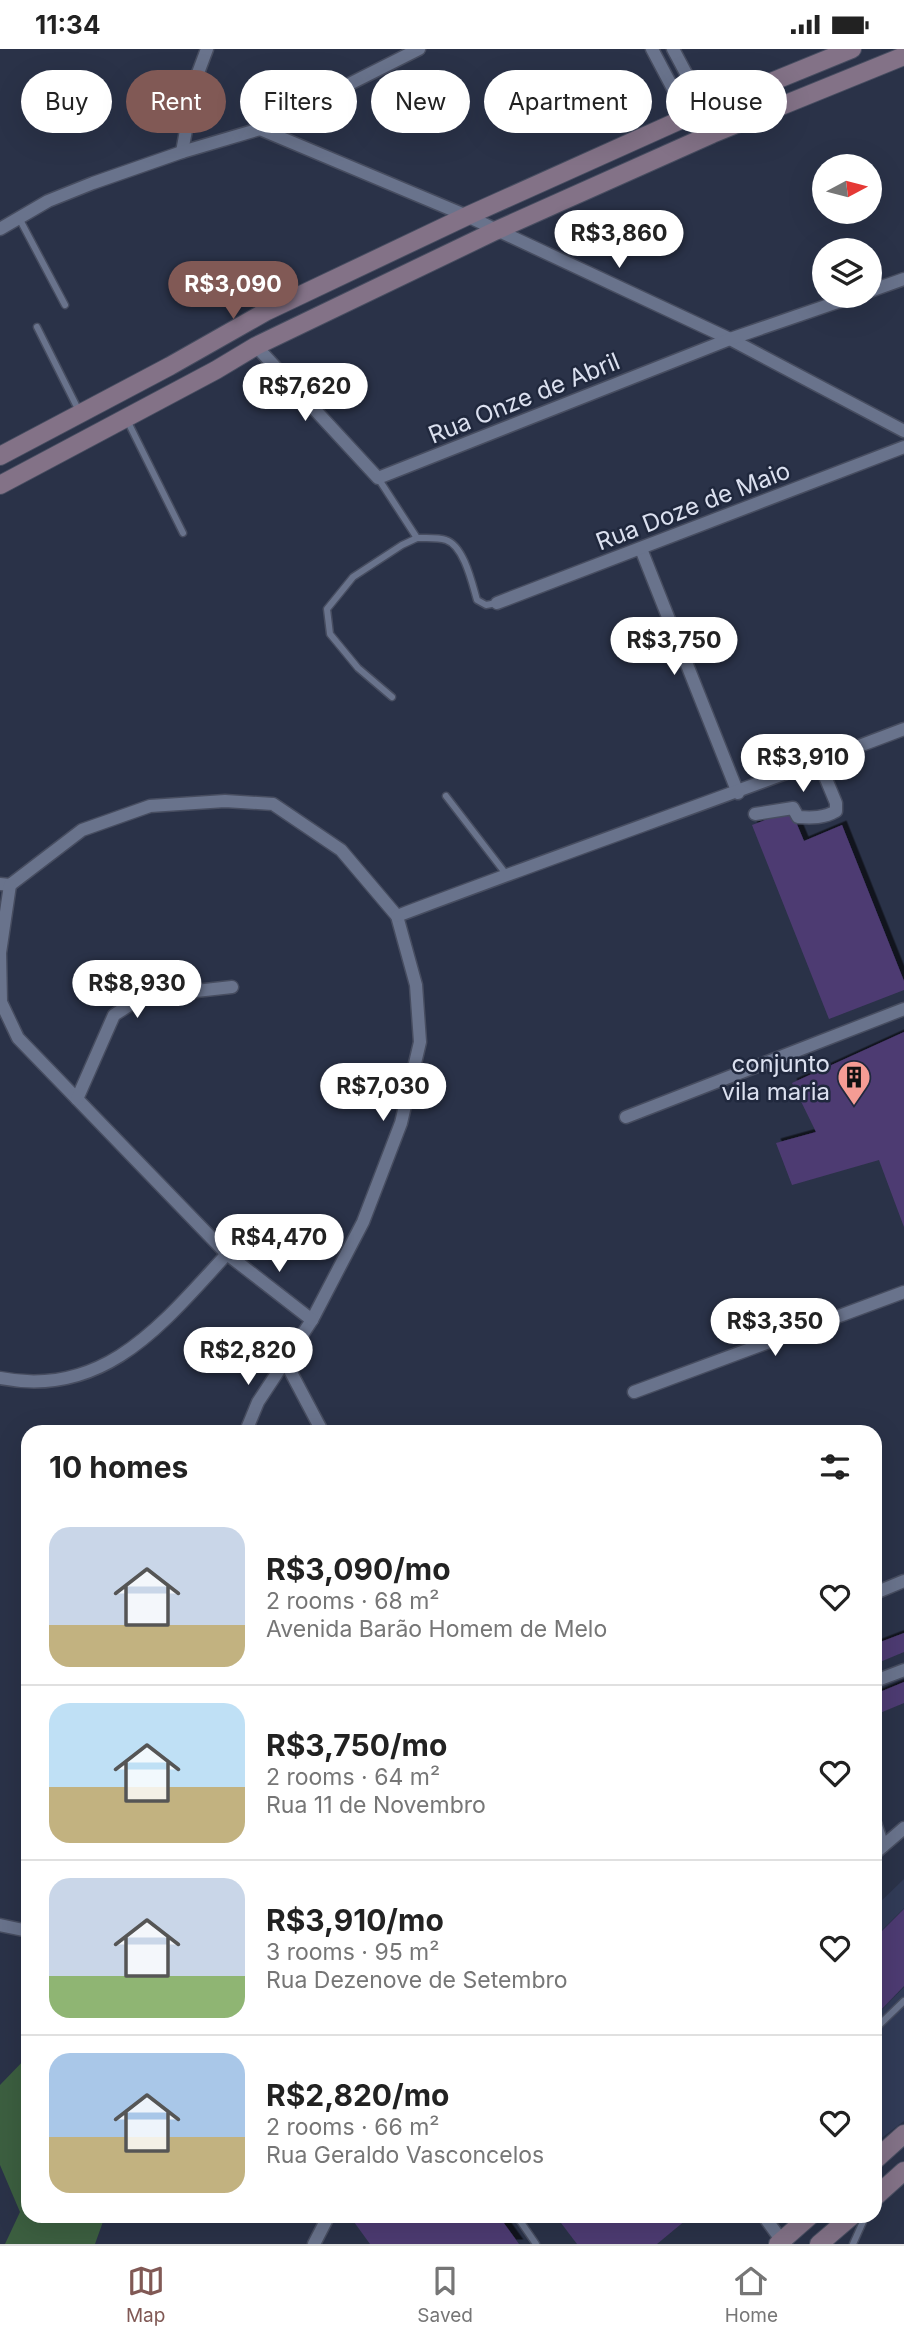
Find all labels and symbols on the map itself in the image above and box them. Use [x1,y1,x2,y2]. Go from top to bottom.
north arrow [812,154,882,224]
pin: R$3,860 [554,211,684,270]
pin: R$3,090 [168,261,298,321]
street label: Rua Onze de Abril [424,346,624,450]
pin: R$7,620 [240,363,370,423]
street label: Rua Doze de Maio [592,456,794,556]
pin: R$3,750 [609,617,739,677]
pin: R$3,910 [738,735,868,794]
pin: R$8,930 [72,961,202,1020]
place label: conjunto vila maria [721,1049,830,1106]
building icon: conjunto vila maria [835,1058,873,1107]
pin: R$7,030 [318,1063,448,1123]
pin: R$4,470 [214,1215,344,1274]
pin: R$3,350 [710,1299,840,1358]
pin: R$2,820 [183,1327,313,1387]

